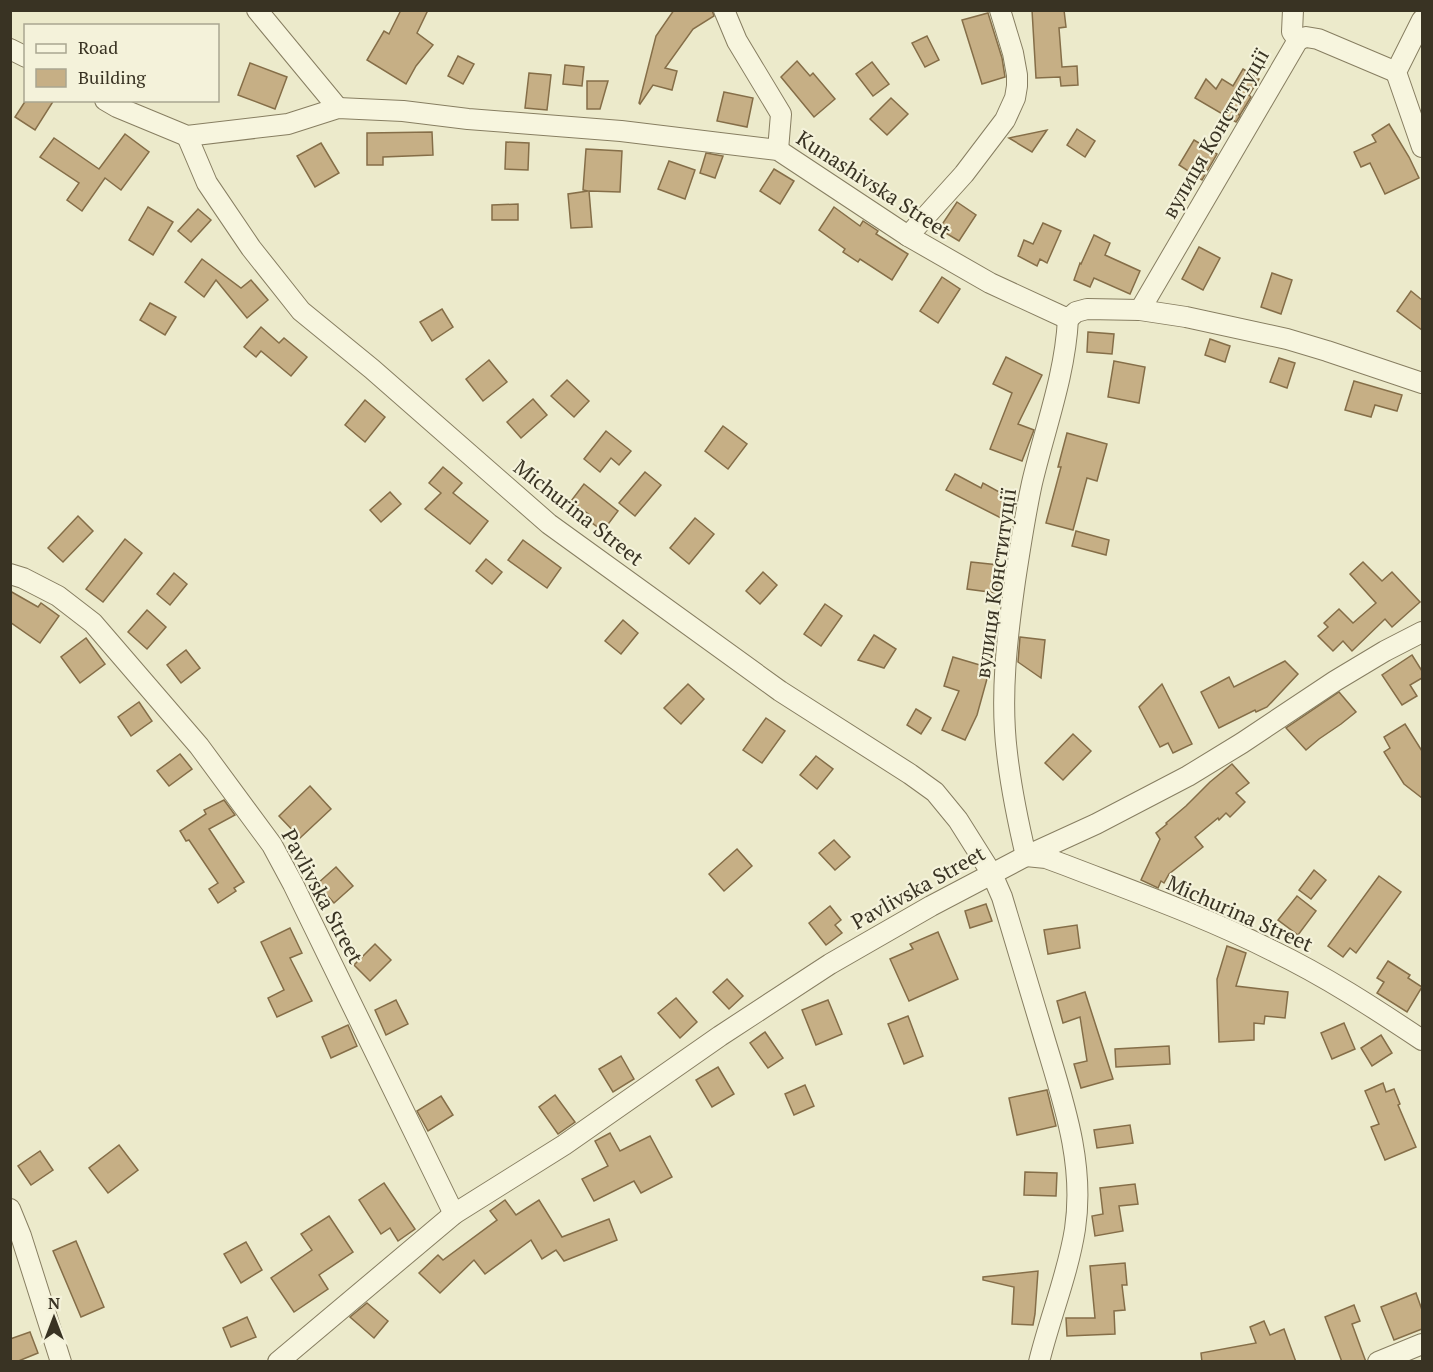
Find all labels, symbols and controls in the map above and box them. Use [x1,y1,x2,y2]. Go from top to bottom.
legend [24,24,219,102]
text: Road [78,35,118,59]
street label: вулиця Конституції [1155,43,1275,223]
text: Building [78,65,146,89]
street label: Kunashivska Street [791,124,957,245]
street label: Michurina Street [508,453,650,572]
street label: вулиця Конституції [968,486,1022,680]
street label: Pavlivska Street [276,824,370,968]
street label: Pavlivska Street [846,839,990,935]
street label: Michurina Street [1162,868,1318,958]
north arrow [24,1288,84,1348]
text: N [48,1292,60,1314]

